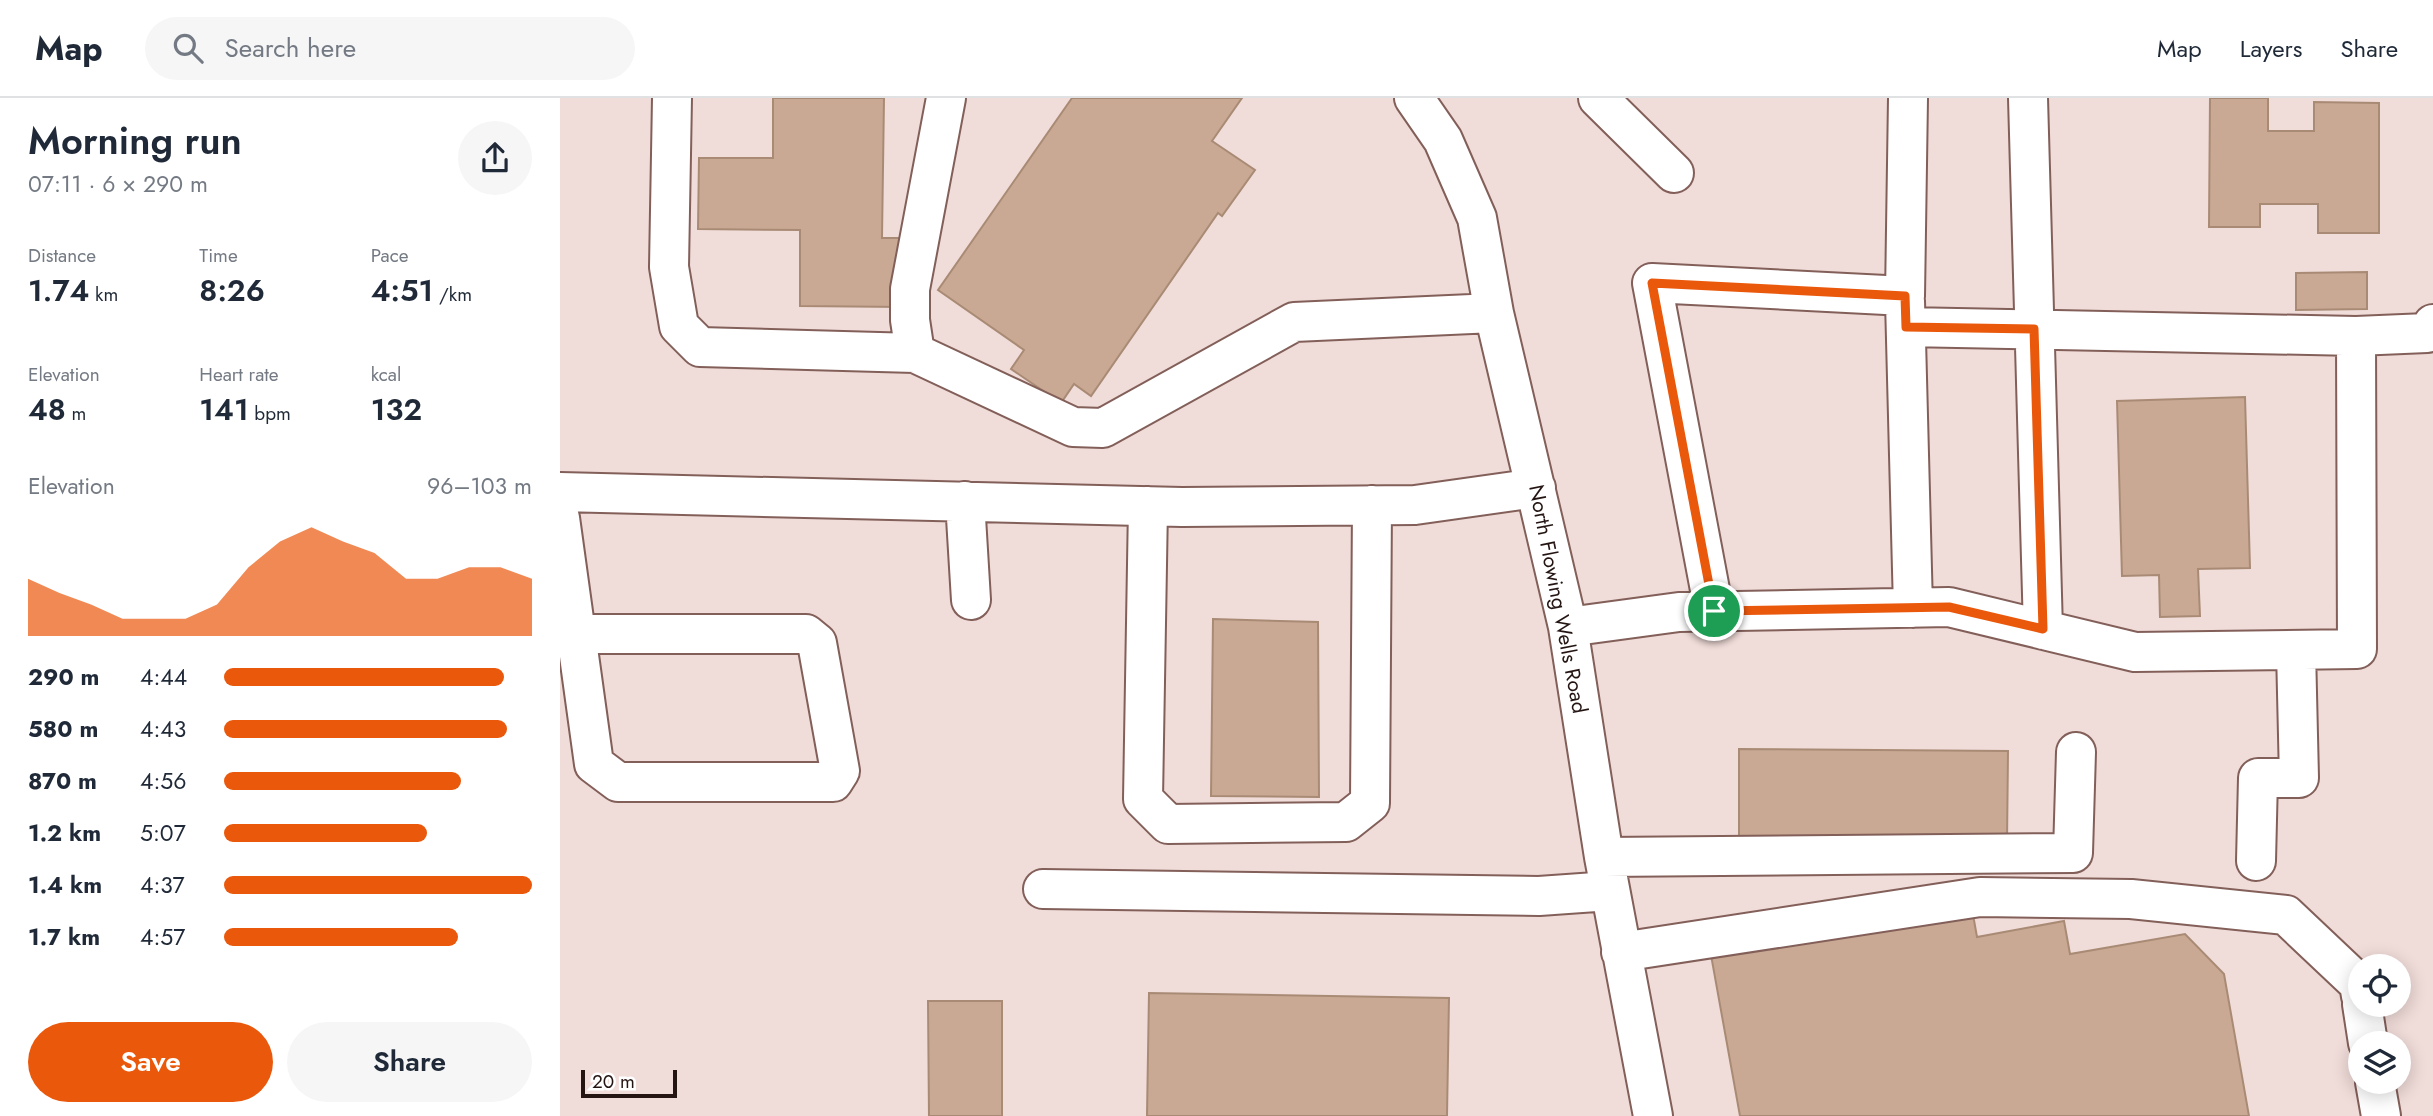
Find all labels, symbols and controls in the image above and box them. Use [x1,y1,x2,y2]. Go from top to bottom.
search box [145,17,635,80]
text: Map [35,25,103,72]
icon: search [169,29,207,67]
text: Search here [225,29,356,67]
text: Map [2157,31,2202,66]
text: Layers [2240,31,2302,66]
text: Share [2340,31,2398,66]
text: Morning run [28,113,242,168]
button: share [458,121,532,195]
text: 07:11 · 6 × 290 m [28,167,208,201]
text: Distance [28,242,96,269]
text: Time [199,242,238,269]
text: Pace [371,242,409,269]
text: 1.74 [28,269,89,312]
text: 8:26 [199,269,265,312]
text: 4:51 [371,269,433,312]
text: km [89,281,118,308]
text: /km [433,281,472,308]
text: Elevation [28,361,100,388]
text: Heart rate [199,361,279,388]
text: kcal [371,361,401,388]
text: 48 [28,388,66,431]
text: 141 [199,388,249,431]
text: 132 [371,388,422,431]
text: m [66,400,86,427]
text: bpm [249,400,291,427]
text: Elevation [28,469,115,503]
text: 96–103 m [427,469,532,503]
street label: North Flowing Wells Road [1521,482,1595,716]
pin [1684,581,1744,641]
icon: arrive [1695,592,1733,630]
text: 290 m [28,660,99,694]
text: 4:44 [140,660,187,694]
text: 580 m [28,712,98,746]
text: 4:43 [140,712,186,746]
text: 870 m [28,764,97,798]
text: 4:56 [140,764,187,798]
text: 1.2 km [28,816,101,850]
text: 5:07 [140,816,186,850]
text: 1.4 km [28,868,102,902]
text: 4:37 [140,868,185,902]
text: 1.7 km [28,920,100,954]
text: 4:57 [140,920,185,954]
map controls [2348,954,2411,1094]
button: locate [2348,954,2411,1017]
button: Save [28,1022,273,1102]
button: Share [287,1022,532,1102]
button: layers [2348,1031,2411,1094]
scale bar [581,1067,677,1099]
text: 20 m [592,1068,635,1095]

